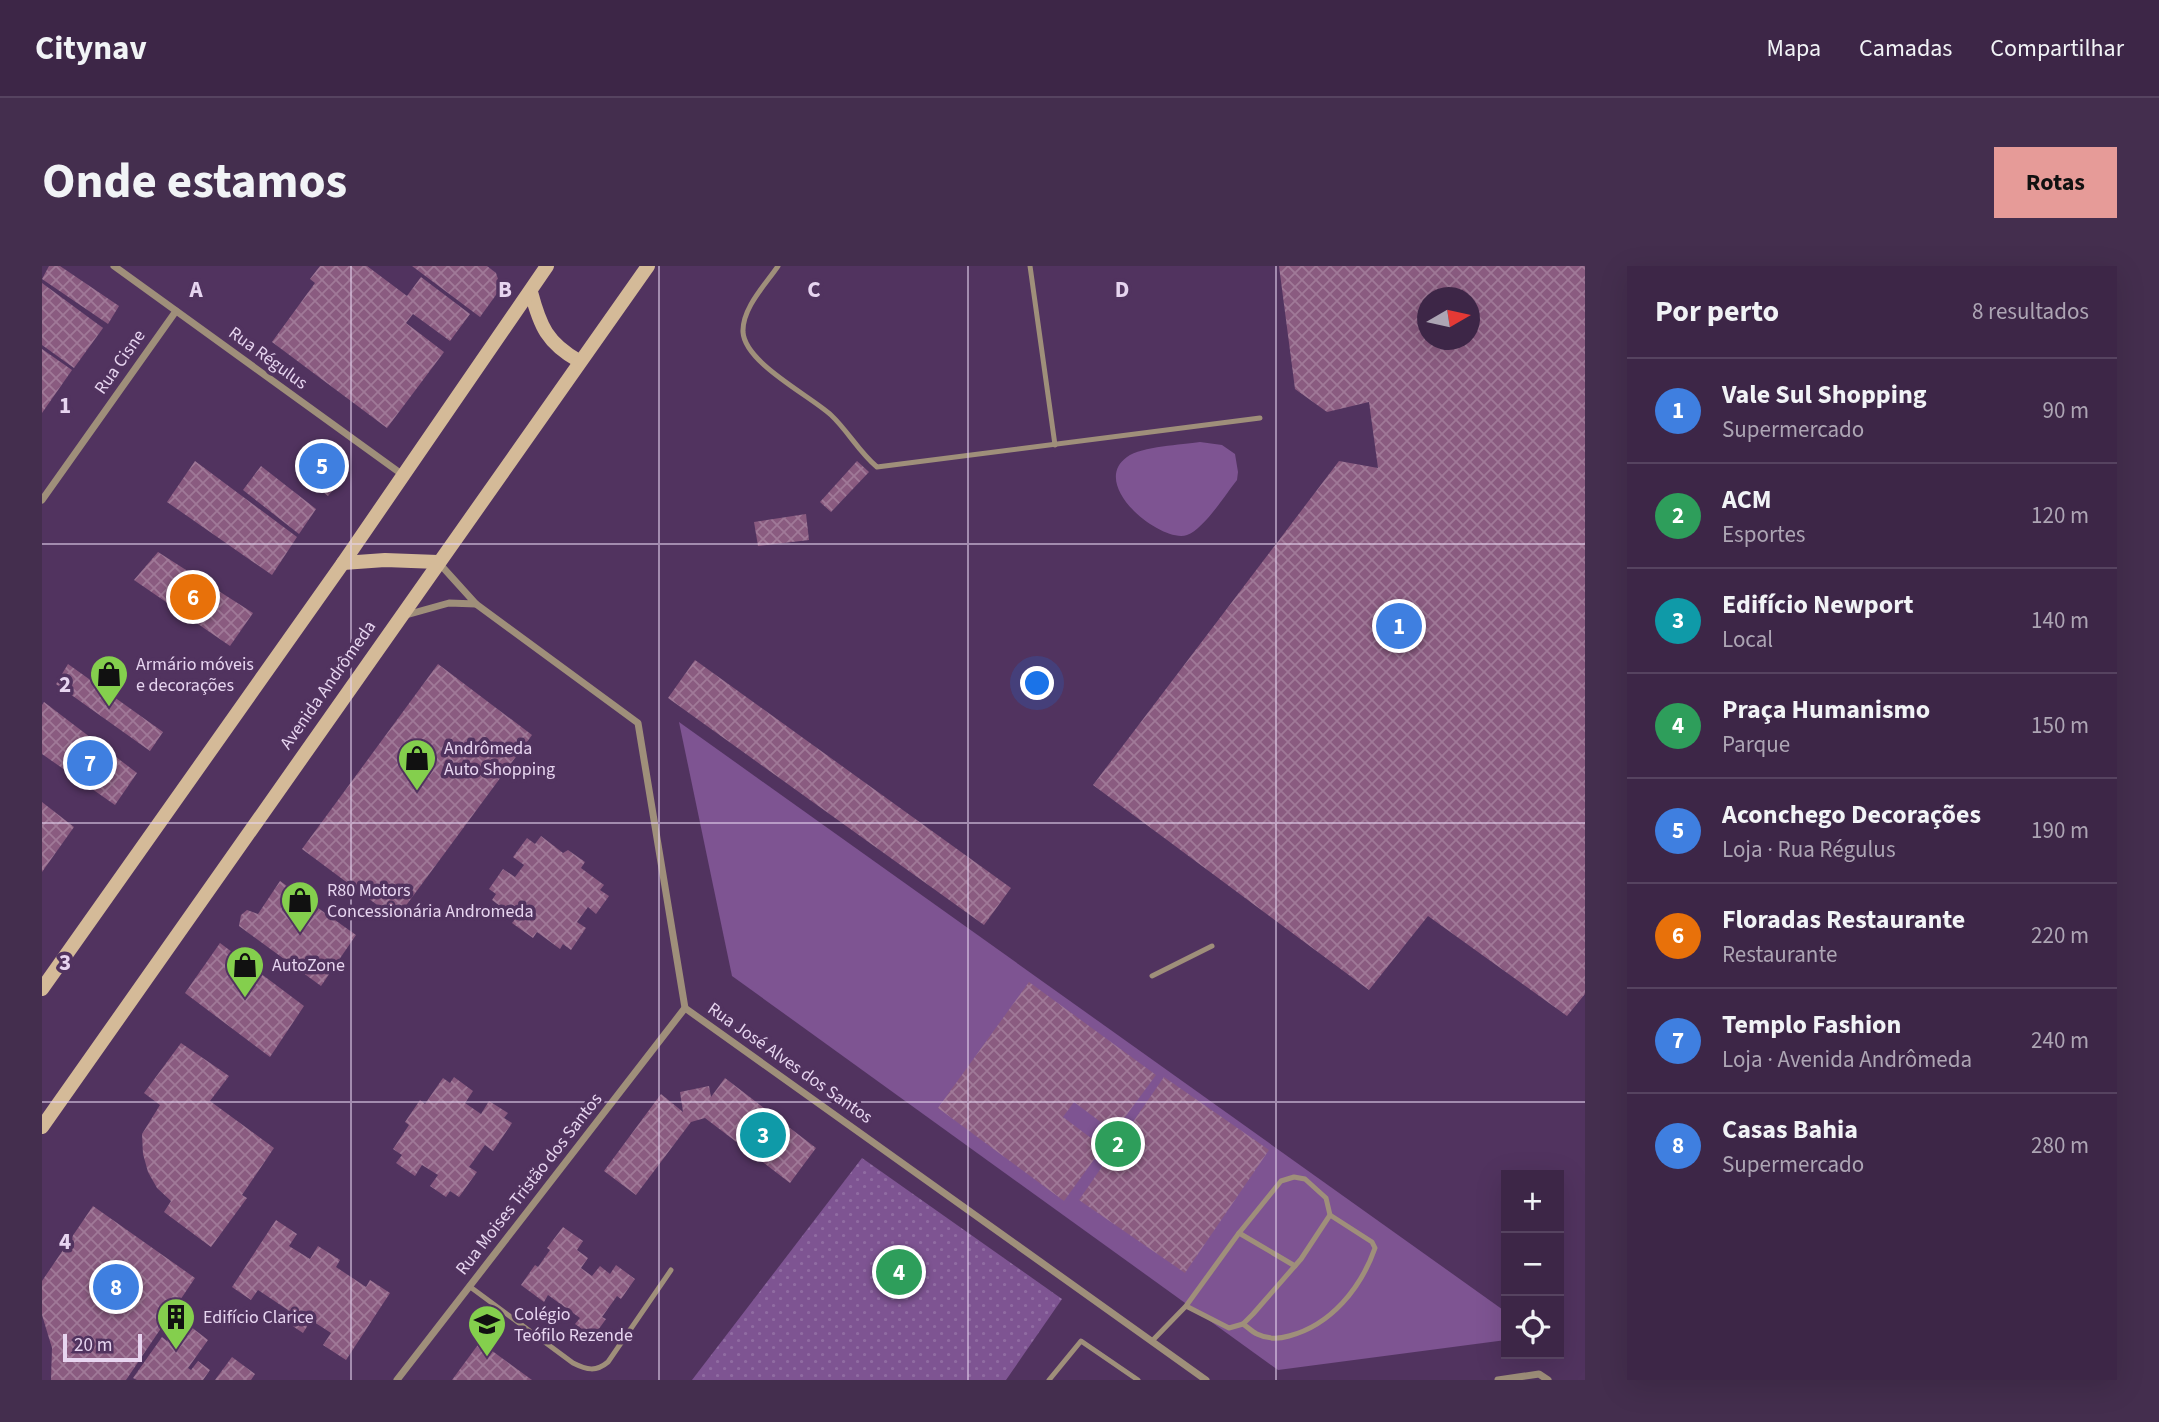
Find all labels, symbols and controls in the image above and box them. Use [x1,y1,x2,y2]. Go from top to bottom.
text: Citynav [35,25,147,72]
text: Mapa [1766,31,1821,66]
text: Camadas [1859,31,1952,66]
text: Compartilhar [1990,31,2124,66]
text: Onde estamos [42,147,347,217]
button: Rotas [1994,147,2117,218]
text: A [188,273,203,306]
text: B [498,273,512,306]
text: C [807,273,821,306]
text: D [1115,273,1129,306]
north arrow [1417,287,1480,350]
text: Por perto [1655,290,1779,333]
text: 8 resultados [1972,295,2089,328]
street label: Rua Régulus [223,321,313,395]
street label: Rua Cisne [89,325,151,399]
text: Vale Sul Shopping [1722,376,1927,413]
text: 1 [59,389,71,422]
text: 1 [1672,394,1684,427]
text: 90 m [2042,394,2089,427]
text: Supermercado [1722,413,1864,446]
pin: 5 [299,440,345,492]
text: ACM [1722,481,1772,518]
text: 2 [1672,499,1684,532]
text: 120 m [2031,499,2089,532]
text: Esportes [1722,518,1805,551]
pin: 6 [170,571,216,623]
text: Edifício Newport [1722,586,1914,623]
pin: 1 [1376,600,1422,652]
text: 3 [1672,604,1684,637]
text: 140 m [2031,604,2089,637]
street label: Avenida Andrômeda [274,615,382,755]
text: Local [1722,623,1773,656]
place label: Armário móveis e decorações [136,652,254,698]
shop icon: Armário móveis e decorações [88,653,130,708]
your location [1020,666,1054,700]
text: 2 [59,668,71,701]
text: Praça Humanismo [1722,691,1930,728]
text: 4 [1672,709,1684,742]
text: 150 m [2031,709,2089,742]
text: Parque [1722,728,1790,761]
place label: Andrômeda Auto Shopping [444,736,555,782]
pin: 7 [67,737,113,789]
shop icon: Andrômeda Auto Shopping [396,737,438,792]
text: Aconchego Decorações [1722,796,1981,833]
text: 5 [1672,814,1684,847]
text: 190 m [2031,814,2089,847]
text: Loja · Rua Régulus [1722,833,1896,866]
place label: R80 Motors Concessionária Andromeda [327,878,534,924]
shop icon: R80 Motors Concessionária Andromeda [279,879,321,934]
text: Floradas Restaurante [1722,901,1965,938]
text: 6 [1672,919,1684,952]
text: 220 m [2031,919,2089,952]
text: Restaurante [1722,938,1837,971]
shop icon: AutoZone [224,944,266,999]
text: 3 [59,946,71,979]
place label: AutoZone [272,953,345,978]
street label: Rua José Alves dos Santos [702,996,878,1130]
text: Templo Fashion [1722,1006,1901,1043]
text: 7 [1672,1024,1684,1057]
text: 240 m [2031,1024,2089,1057]
text: Loja · Avenida Andrômeda [1722,1043,1972,1076]
street label: Rua Moises Tristão dos Santos [450,1088,608,1280]
pin: 3 [740,1109,786,1161]
text: Casas Bahia [1722,1111,1858,1148]
pin: 2 [1095,1118,1141,1170]
text: 8 [1672,1129,1684,1162]
text: 280 m [2031,1129,2089,1162]
text: Supermercado [1722,1148,1864,1181]
map controls [1501,1170,1564,1359]
button: + [1501,1170,1564,1233]
text: 4 [59,1225,71,1258]
button: − [1501,1233,1564,1296]
pin: 4 [876,1246,922,1298]
pin: 8 [93,1261,139,1313]
building icon: Edifício Clarice [155,1296,197,1351]
button: locate [1501,1296,1564,1359]
place label: Colégio Teófilo Rezende [514,1302,633,1348]
school or university icon: Colégio Teófilo Rezende [466,1303,508,1358]
place label: Edifício Clarice [203,1305,314,1330]
scale bar [63,1331,142,1363]
text: 20 m [74,1332,112,1359]

